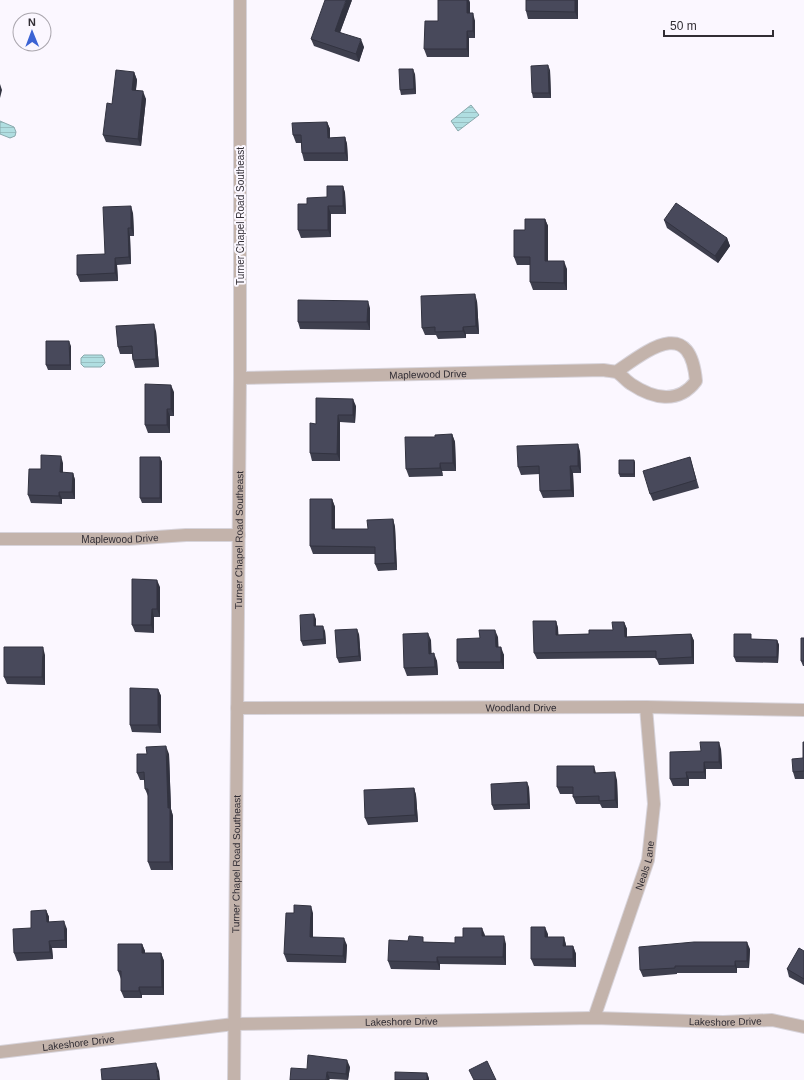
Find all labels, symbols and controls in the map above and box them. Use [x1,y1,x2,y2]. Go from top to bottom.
north arrow [12,12,52,52]
scale bar [664,12,773,38]
text: N [28,16,36,28]
text: 50 m [670,19,697,33]
street label: Turner Chapel Road Southeast [235,147,246,285]
street label: Maplewood Drive [389,368,467,381]
street label: Turner Chapel Road Southeast [233,471,245,609]
street label: Maplewood Drive [81,532,159,545]
street label: Woodland Drive [485,702,557,713]
street label: Turner Chapel Road Southeast [230,795,242,933]
street label: Neals Lane [633,840,656,892]
street label: Lakeshore Drive [689,1015,762,1028]
street label: Lakeshore Drive [365,1016,438,1028]
street label: Lakeshore Drive [42,1033,116,1053]

